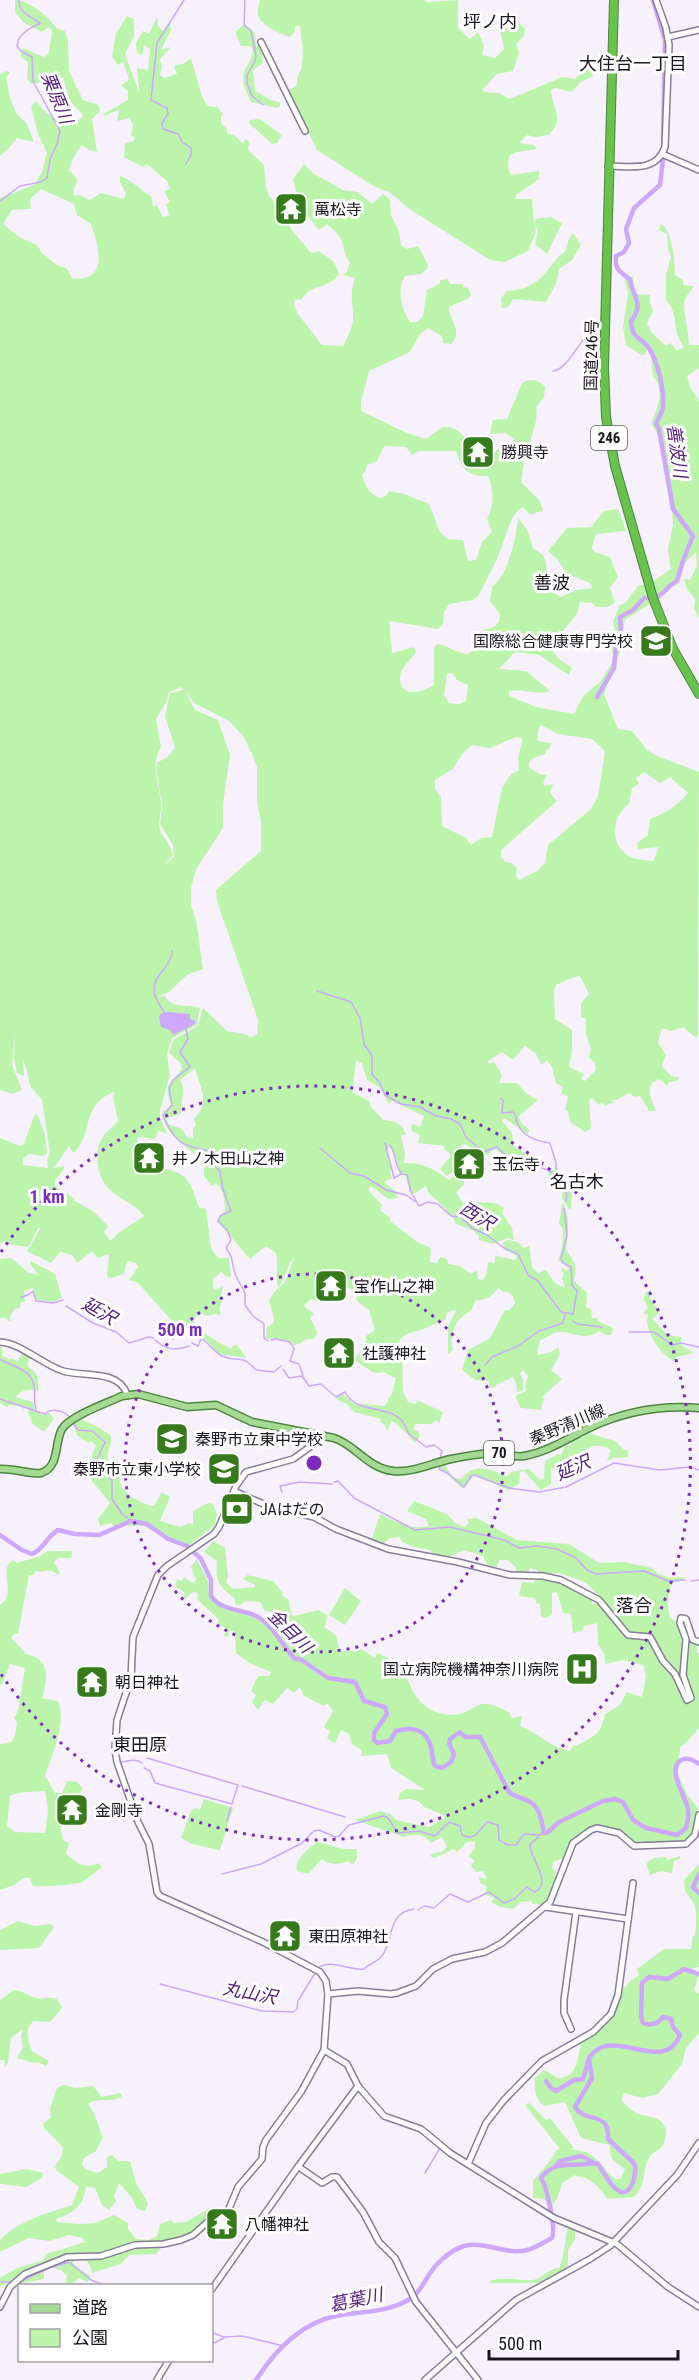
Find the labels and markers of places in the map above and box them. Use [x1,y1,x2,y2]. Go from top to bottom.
temple icon: 萬松寺 [273,191,309,227]
place label: 萬松寺 [314,200,362,219]
temple icon: 勝興寺 [460,434,496,470]
place label: 勝興寺 [501,443,549,462]
school or university icon: 国際総合健康専門学校 [638,623,674,659]
place label: 国際総合健康専門学校 [473,632,633,651]
temple icon: 井ノ木田山之神 [131,1140,167,1176]
temple icon: 玉伝寺 [451,1146,487,1182]
place label: 井ノ木田山之神 [172,1149,284,1168]
place label: 玉伝寺 [492,1155,540,1174]
temple icon: 宝作山之神 [313,1268,349,1304]
place label: 宝作山之神 [354,1277,434,1296]
temple icon: 社護神社 [321,1335,357,1371]
place label: 社護神社 [362,1344,426,1363]
school or university icon: 秦野市立東中学校 [154,1421,190,1457]
place label: 秦野市立東中学校 [195,1430,323,1449]
school or university icon: 秦野市立東小学校 [206,1451,242,1487]
centre of rings [304,1453,324,1473]
place label: 秦野市立東小学校 [73,1460,201,1479]
bank icon: JAはだの [219,1491,255,1527]
place label: JAはだの [260,1500,324,1519]
hospital icon: 国立病院機構神奈川病院 [564,1651,600,1687]
place label: 国立病院機構神奈川病院 [383,1660,559,1679]
temple icon: 朝日神社 [74,1664,110,1700]
place label: 朝日神社 [115,1673,179,1692]
temple icon: 金剛寺 [54,1792,90,1828]
place label: 金剛寺 [95,1801,143,1820]
temple icon: 東田原神社 [267,1918,303,1954]
place label: 東田原神社 [308,1927,388,1946]
temple icon: 八幡神社 [204,2206,240,2242]
place label: 八幡神社 [245,2215,309,2234]

